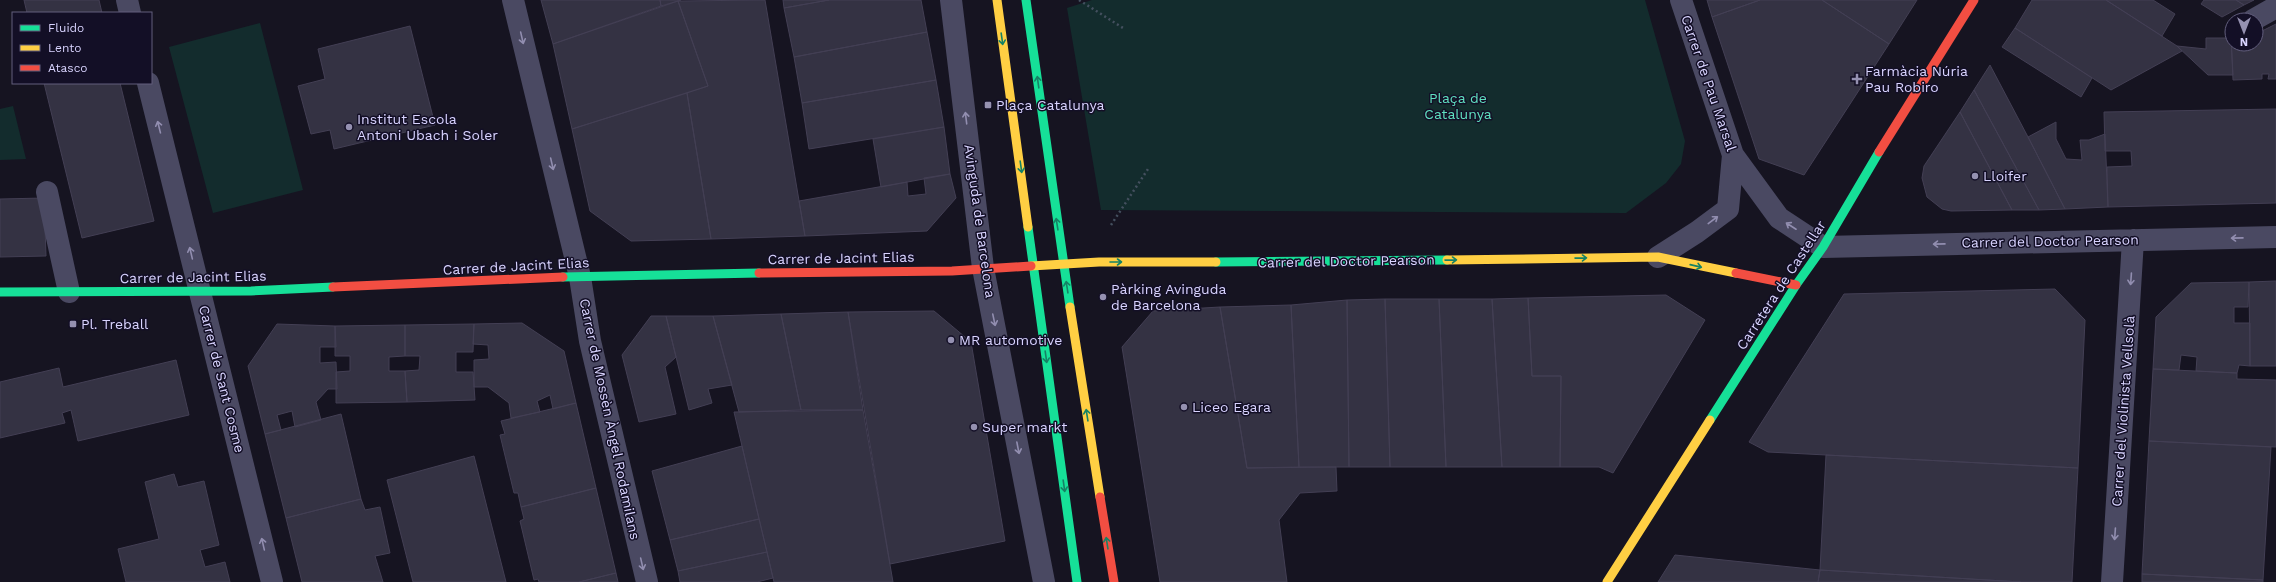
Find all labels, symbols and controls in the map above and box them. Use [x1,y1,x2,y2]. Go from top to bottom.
legend [12,12,152,84]
north arrow [2224,12,2264,52]
street label: Carrer de Pau Marsal [1678,13,1740,154]
text: Fluido [48,21,84,35]
one-way arrow [519,31,527,44]
one-way arrow [998,32,1006,45]
text: N [2240,35,2248,48]
text: Lento [48,41,82,55]
text: Atasco [48,61,88,75]
place label: Farmàcia Núria Pau Robiro [1865,63,1968,95]
marker: Farmàcia Núria Pau Robiro [1852,74,1862,84]
one-way arrow [1034,75,1042,88]
park label: Plaça de Catalunya [1424,90,1492,122]
place label: Plaça Catalunya [996,97,1104,113]
marker: Plaça Catalunya [983,100,993,110]
place label: Institut Escola Antoni Ubach i Soler [357,111,498,143]
one-way arrow [962,112,970,125]
one-way arrow [155,121,162,134]
marker: Institut Escola Antoni Ubach i Soler [344,122,354,132]
street label: Avinguda de Barcelona [961,143,999,299]
one-way arrow [549,158,557,171]
one-way arrow [1017,160,1025,173]
place label: Lloifer [1983,168,2027,184]
marker: Lloifer [1970,171,1980,181]
one-way arrow [1708,215,1719,224]
street label: Carretera de Castellar [1733,217,1829,353]
one-way arrow [1053,218,1061,231]
one-way arrow [1785,222,1796,230]
street label: Carrer del Doctor Pearson [1961,231,2139,251]
one-way arrow [2231,234,2244,242]
one-way arrow [1933,240,1946,248]
one-way arrow [186,247,194,260]
street label: Carrer de Jacint Elias [767,249,915,267]
street label: Carrer del Doctor Pearson [1257,251,1435,271]
street label: Carrer de Jacint Elias [442,254,590,278]
one-way arrow [1574,254,1587,262]
one-way arrow [1444,256,1457,264]
one-way arrow [1109,258,1122,266]
one-way arrow [1689,262,1702,270]
street label: Carrer de Jacint Elias [119,268,267,286]
one-way arrow [2127,272,2135,285]
one-way arrow [1063,281,1071,294]
place label: Pàrking Avinguda de Barcelona [1111,281,1226,313]
marker: Pàrking Avinguda de Barcelona [1098,292,1108,302]
street label: Carrer de Mossèn Àngel Rodamilans [577,297,643,541]
street label: Carrer de Sant Cosme [196,304,248,454]
one-way arrow [991,313,999,326]
street label: Carrer del Violinista Vellsolà [2108,315,2138,507]
place label: Pl. Treball [81,316,149,332]
marker: Pl. Treball [68,319,78,329]
place label: MR automotive [959,332,1062,348]
marker: MR automotive [946,335,956,345]
one-way arrow [1042,350,1050,363]
place label: Liceo Egara [1192,399,1271,415]
marker: Liceo Egara [1179,402,1189,412]
one-way arrow [1083,409,1091,422]
place label: Super markt [982,419,1067,435]
marker: Super markt [969,422,979,432]
one-way arrow [1015,441,1023,454]
one-way arrow [1060,479,1068,492]
one-way arrow [2111,527,2118,540]
one-way arrow [1103,537,1111,550]
one-way arrow [259,538,267,551]
one-way arrow [639,557,647,570]

